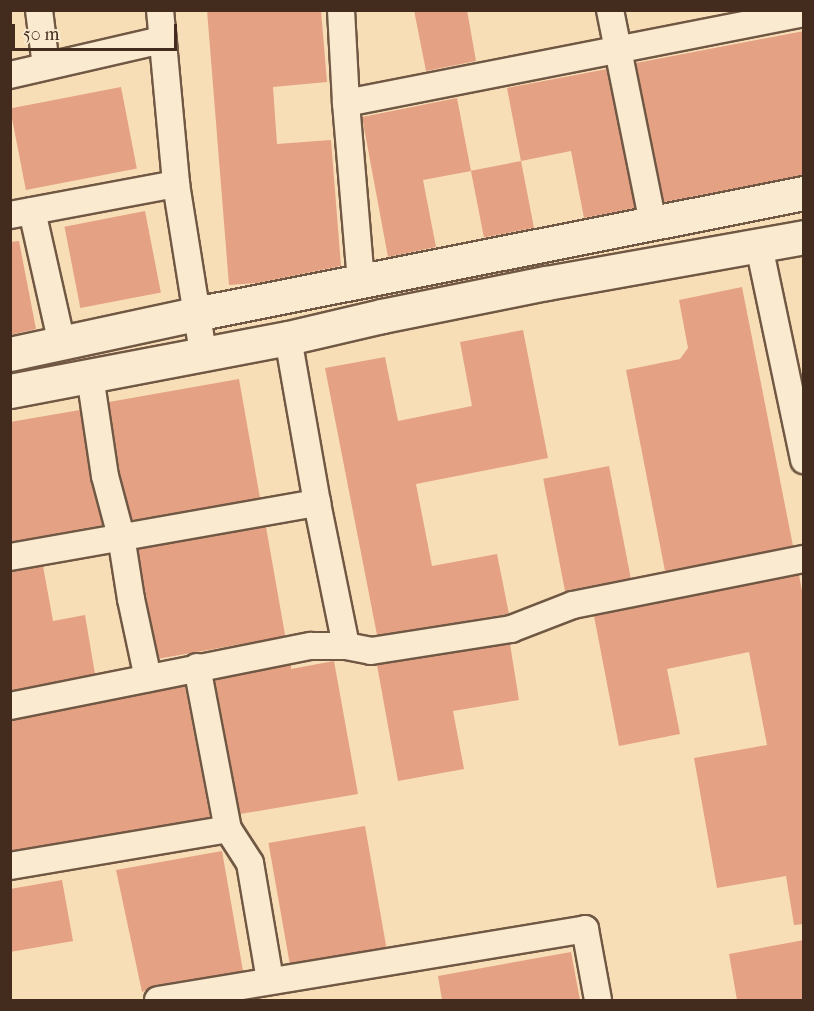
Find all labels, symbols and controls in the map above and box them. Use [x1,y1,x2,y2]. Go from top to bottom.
scale bar [15,12,180,50]
text: 50 m [23,24,59,45]

